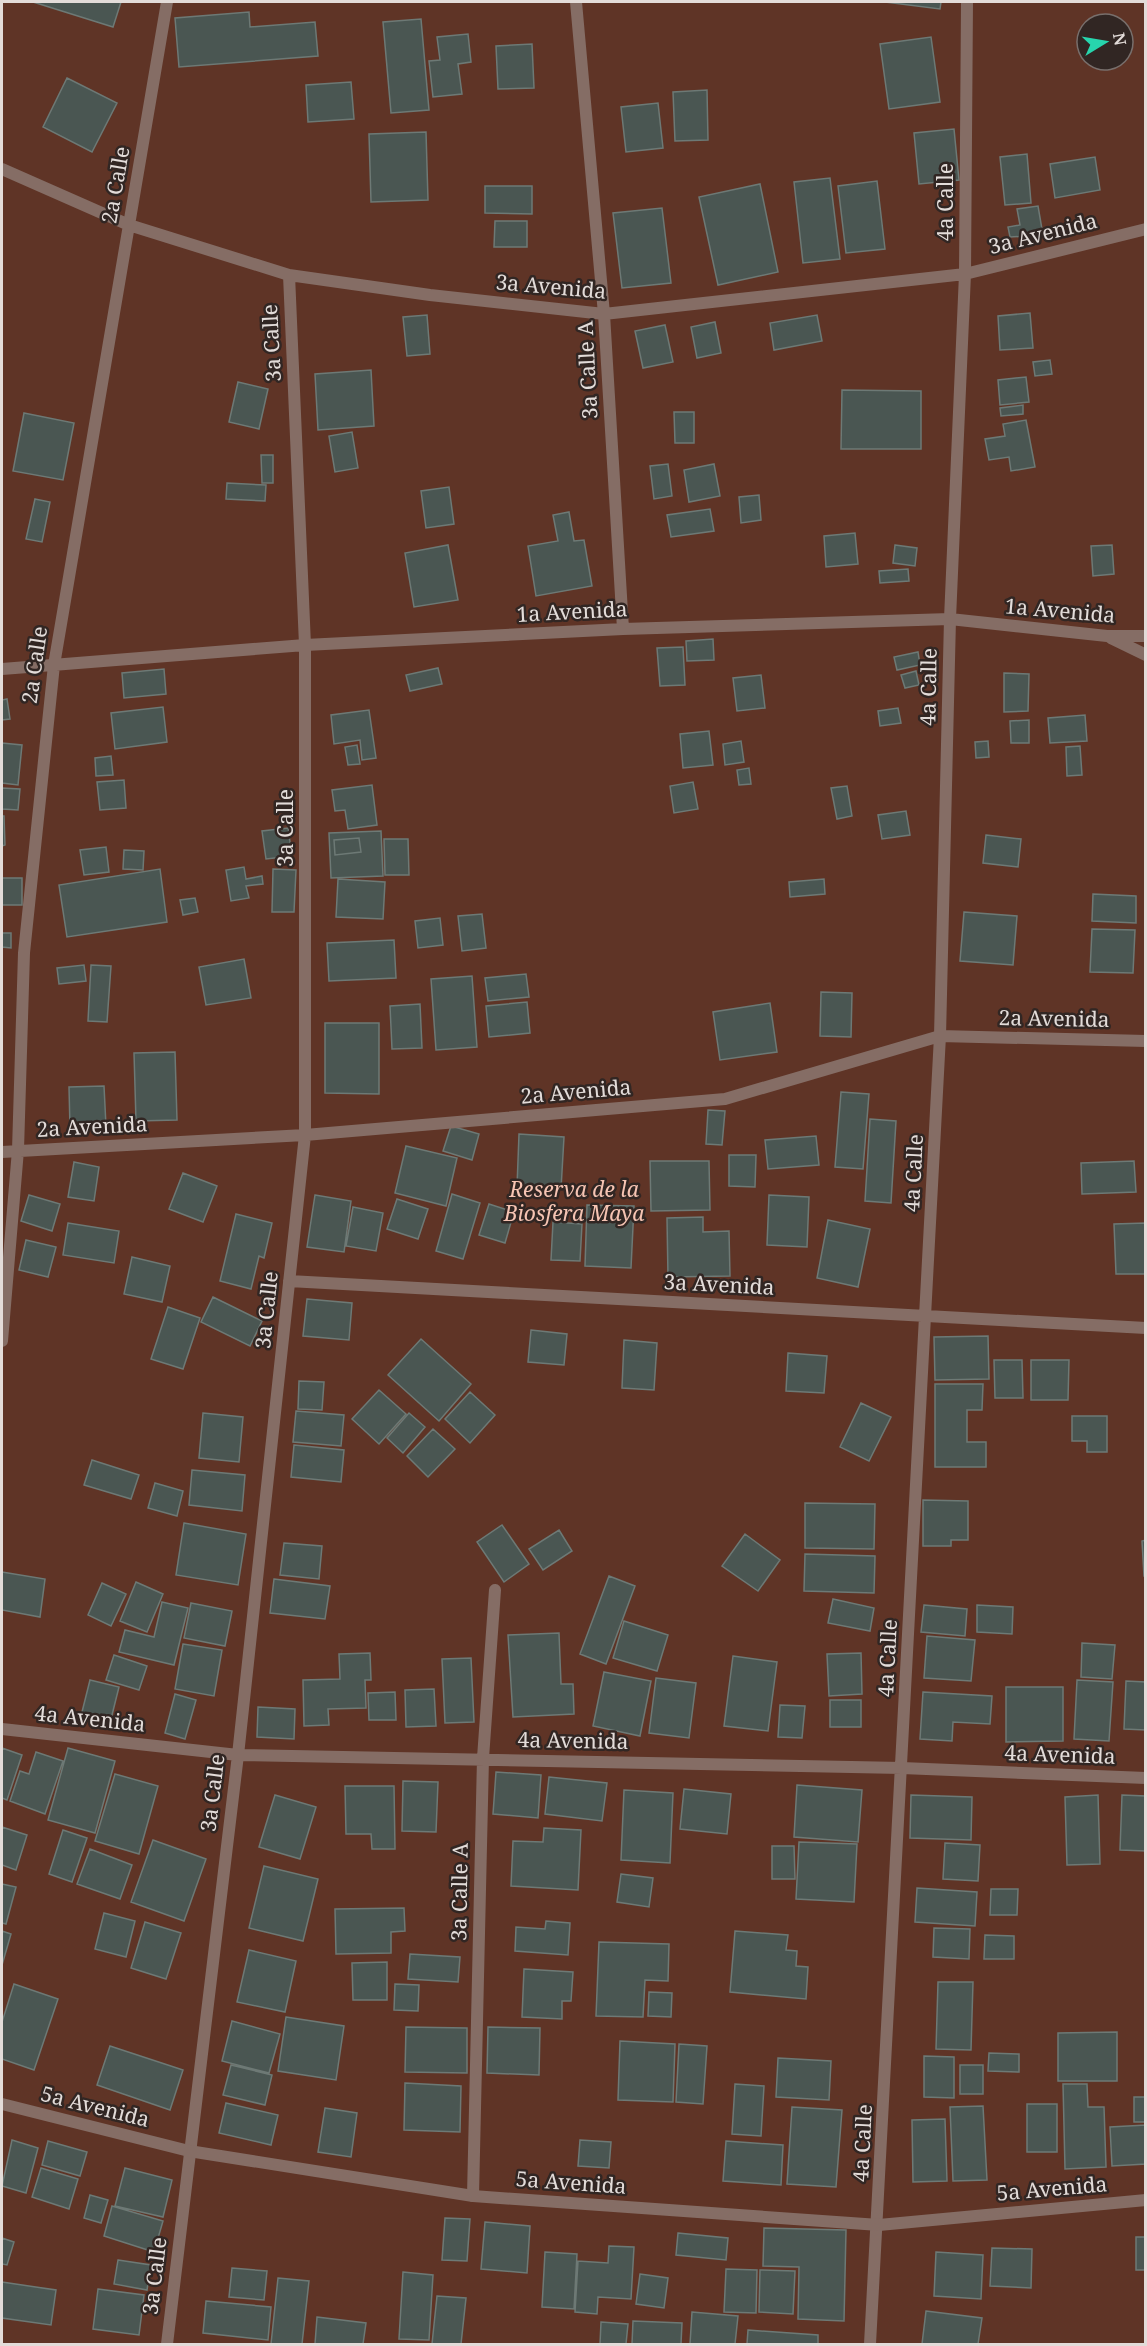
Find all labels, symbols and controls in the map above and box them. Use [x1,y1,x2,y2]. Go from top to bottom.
north arrow [1075,12,1135,72]
text: N [1108,31,1132,48]
street label: 2a Calle [94,144,136,226]
street label: 4a Calle [931,163,959,241]
street label: 3a Avenida [986,206,1100,260]
street label: 3a Avenida [495,267,608,305]
street label: 3a Calle [255,303,287,383]
street label: 3a Calle A [570,320,604,420]
street label: 1a Avenida [1004,591,1117,629]
street label: 1a Avenida [516,594,628,628]
street label: 2a Calle [15,624,53,705]
street label: 4a Calle [913,648,943,726]
street label: 3a Calle [271,789,299,867]
street label: 2a Avenida [998,1003,1110,1033]
street label: 2a Avenida [519,1072,632,1110]
street label: 2a Avenida [36,1109,148,1143]
street label: 4a Calle [897,1133,929,1213]
park label: Reserva de la Biosfera Maya [503,1175,645,1227]
street label: 3a Avenida [663,1267,775,1301]
street label: 3a Calle [248,1270,284,1350]
street label: 4a Calle [871,1618,903,1698]
street label: 4a Avenida [33,1698,147,1738]
street label: 4a Avenida [517,1725,629,1755]
street label: 4a Avenida [1004,1738,1116,1770]
street label: 3a Calle [193,1752,231,1833]
street label: 3a Calle A [444,1842,474,1941]
street label: 5a Avenida [38,2079,152,2133]
street label: 4a Calle [846,2103,878,2183]
street label: 5a Avenida [515,2164,627,2200]
street label: 5a Avenida [995,2169,1108,2207]
street label: 3a Calle [135,2235,173,2316]

